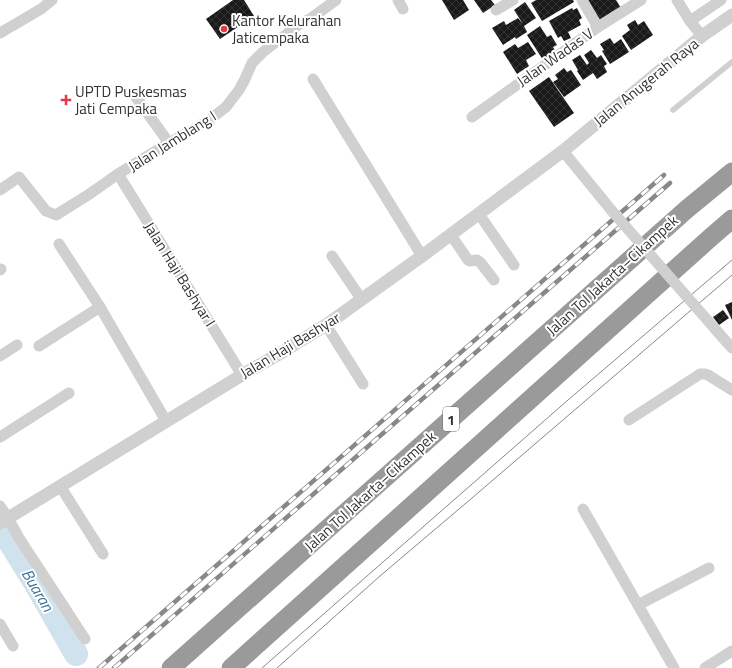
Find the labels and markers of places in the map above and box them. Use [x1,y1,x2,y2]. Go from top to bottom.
place label: Kantor Kelurahan Jaticempaka [232,9,341,49]
marker: Kantor Kelurahan Jaticempaka [219,24,229,34]
place label: UPTD Puskesmas Jati Cempaka [75,80,187,120]
marker: UPTD Puskesmas Jati Cempaka [60,94,72,106]

